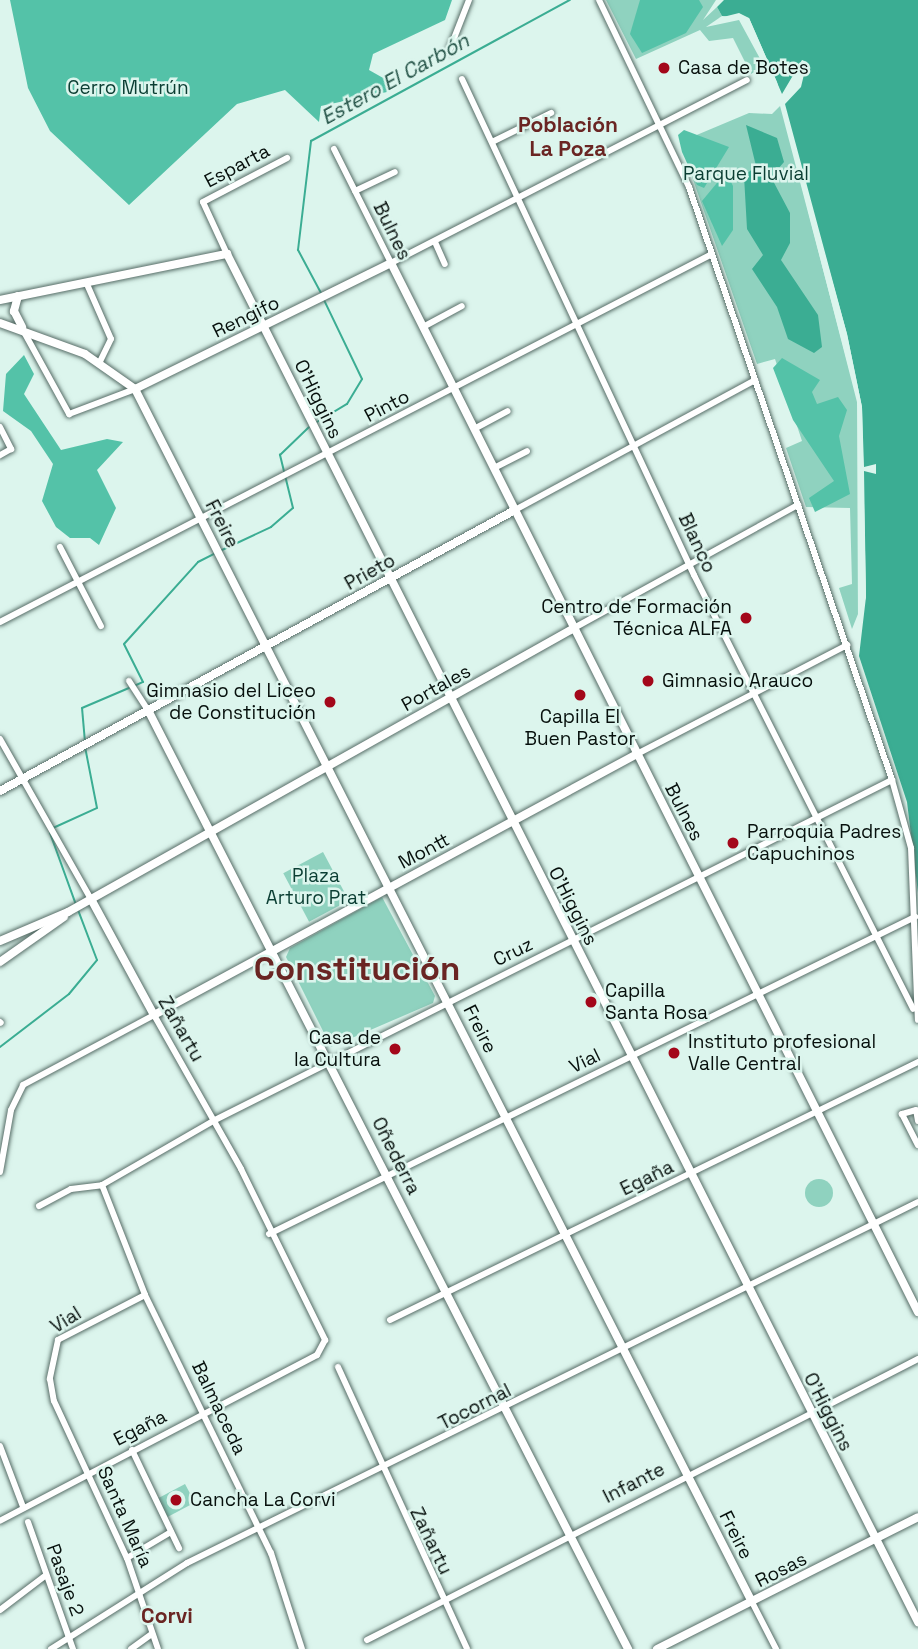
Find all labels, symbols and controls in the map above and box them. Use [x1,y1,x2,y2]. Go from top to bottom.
water label: Estero El Carbón [317,28,473,130]
place label: Casa de Botes [678,57,809,79]
marker: Casa de Botes [656,60,672,76]
park label: Cerro Mutrún [67,77,189,99]
district label: Población La Poza [518,112,618,162]
street label: Esparta [200,139,274,193]
park label: Parque Fluvial [683,163,809,185]
street label: Bulnes [368,198,416,264]
street label: Rengifo [209,291,283,343]
street label: O'Higgins [289,356,347,442]
street label: Pinto [361,385,413,427]
street label: Freire [200,496,244,552]
street label: Blanco [673,510,721,576]
street label: Prieto [341,549,399,595]
place label: Centro de Formación Técnica ALFA [541,596,732,640]
marker: Centro de Formación Técnica ALFA [738,610,754,626]
street label: Portales [397,660,475,716]
place label: Gimnasio Arauco [662,670,814,692]
marker: Gimnasio Arauco [640,673,656,689]
place label: Gimnasio del Liceo de Constitución [146,680,316,724]
marker: Capilla El Buen Pastor [572,687,588,703]
marker: Gimnasio del Liceo de Constitución [322,694,338,710]
place label: Capilla El Buen Pastor [524,706,636,750]
street label: Bulnes [660,779,708,845]
place label: Parroquia Padres Capuchinos [747,821,901,865]
street label: Montt [395,828,453,874]
marker: Parroquia Padres Capuchinos [725,835,741,851]
street label: O'Higgins [544,863,602,949]
park label: Plaza Arturo Prat [266,865,366,909]
street label: Cruz [490,933,536,971]
district label: Constitución [254,950,460,990]
place label: Capilla Santa Rosa [605,980,708,1024]
street label: Zañartu [153,992,209,1066]
marker: Capilla Santa Rosa [583,994,599,1010]
street label: Freire [458,1001,502,1057]
place label: Casa de la Cultura [294,1027,381,1071]
place label: Instituto profesional Valle Central [688,1031,876,1075]
marker: Casa de la Cultura [387,1041,403,1057]
street label: Vial [566,1044,604,1078]
marker: Instituto profesional Valle Central [666,1045,682,1061]
street label: Oñederra [367,1113,425,1199]
street label: Egaña [617,1155,677,1201]
street label: Vial [46,1302,86,1338]
street label: Balmaceda [187,1358,251,1458]
street label: O'Higgins [799,1369,857,1455]
street label: Tocornal [435,1379,515,1435]
street label: Egaña [110,1405,170,1451]
street label: Infante [599,1458,669,1508]
street label: Santa María [93,1463,157,1571]
place label: Cancha La Corvi [190,1489,336,1511]
marker: Cancha La Corvi [168,1492,184,1508]
street label: Zañartu [405,1504,457,1578]
street label: Freire [714,1507,758,1563]
street label: Pasaje 2 [41,1541,89,1619]
street label: Rosas [752,1547,810,1593]
district label: Corvi [141,1603,193,1629]

